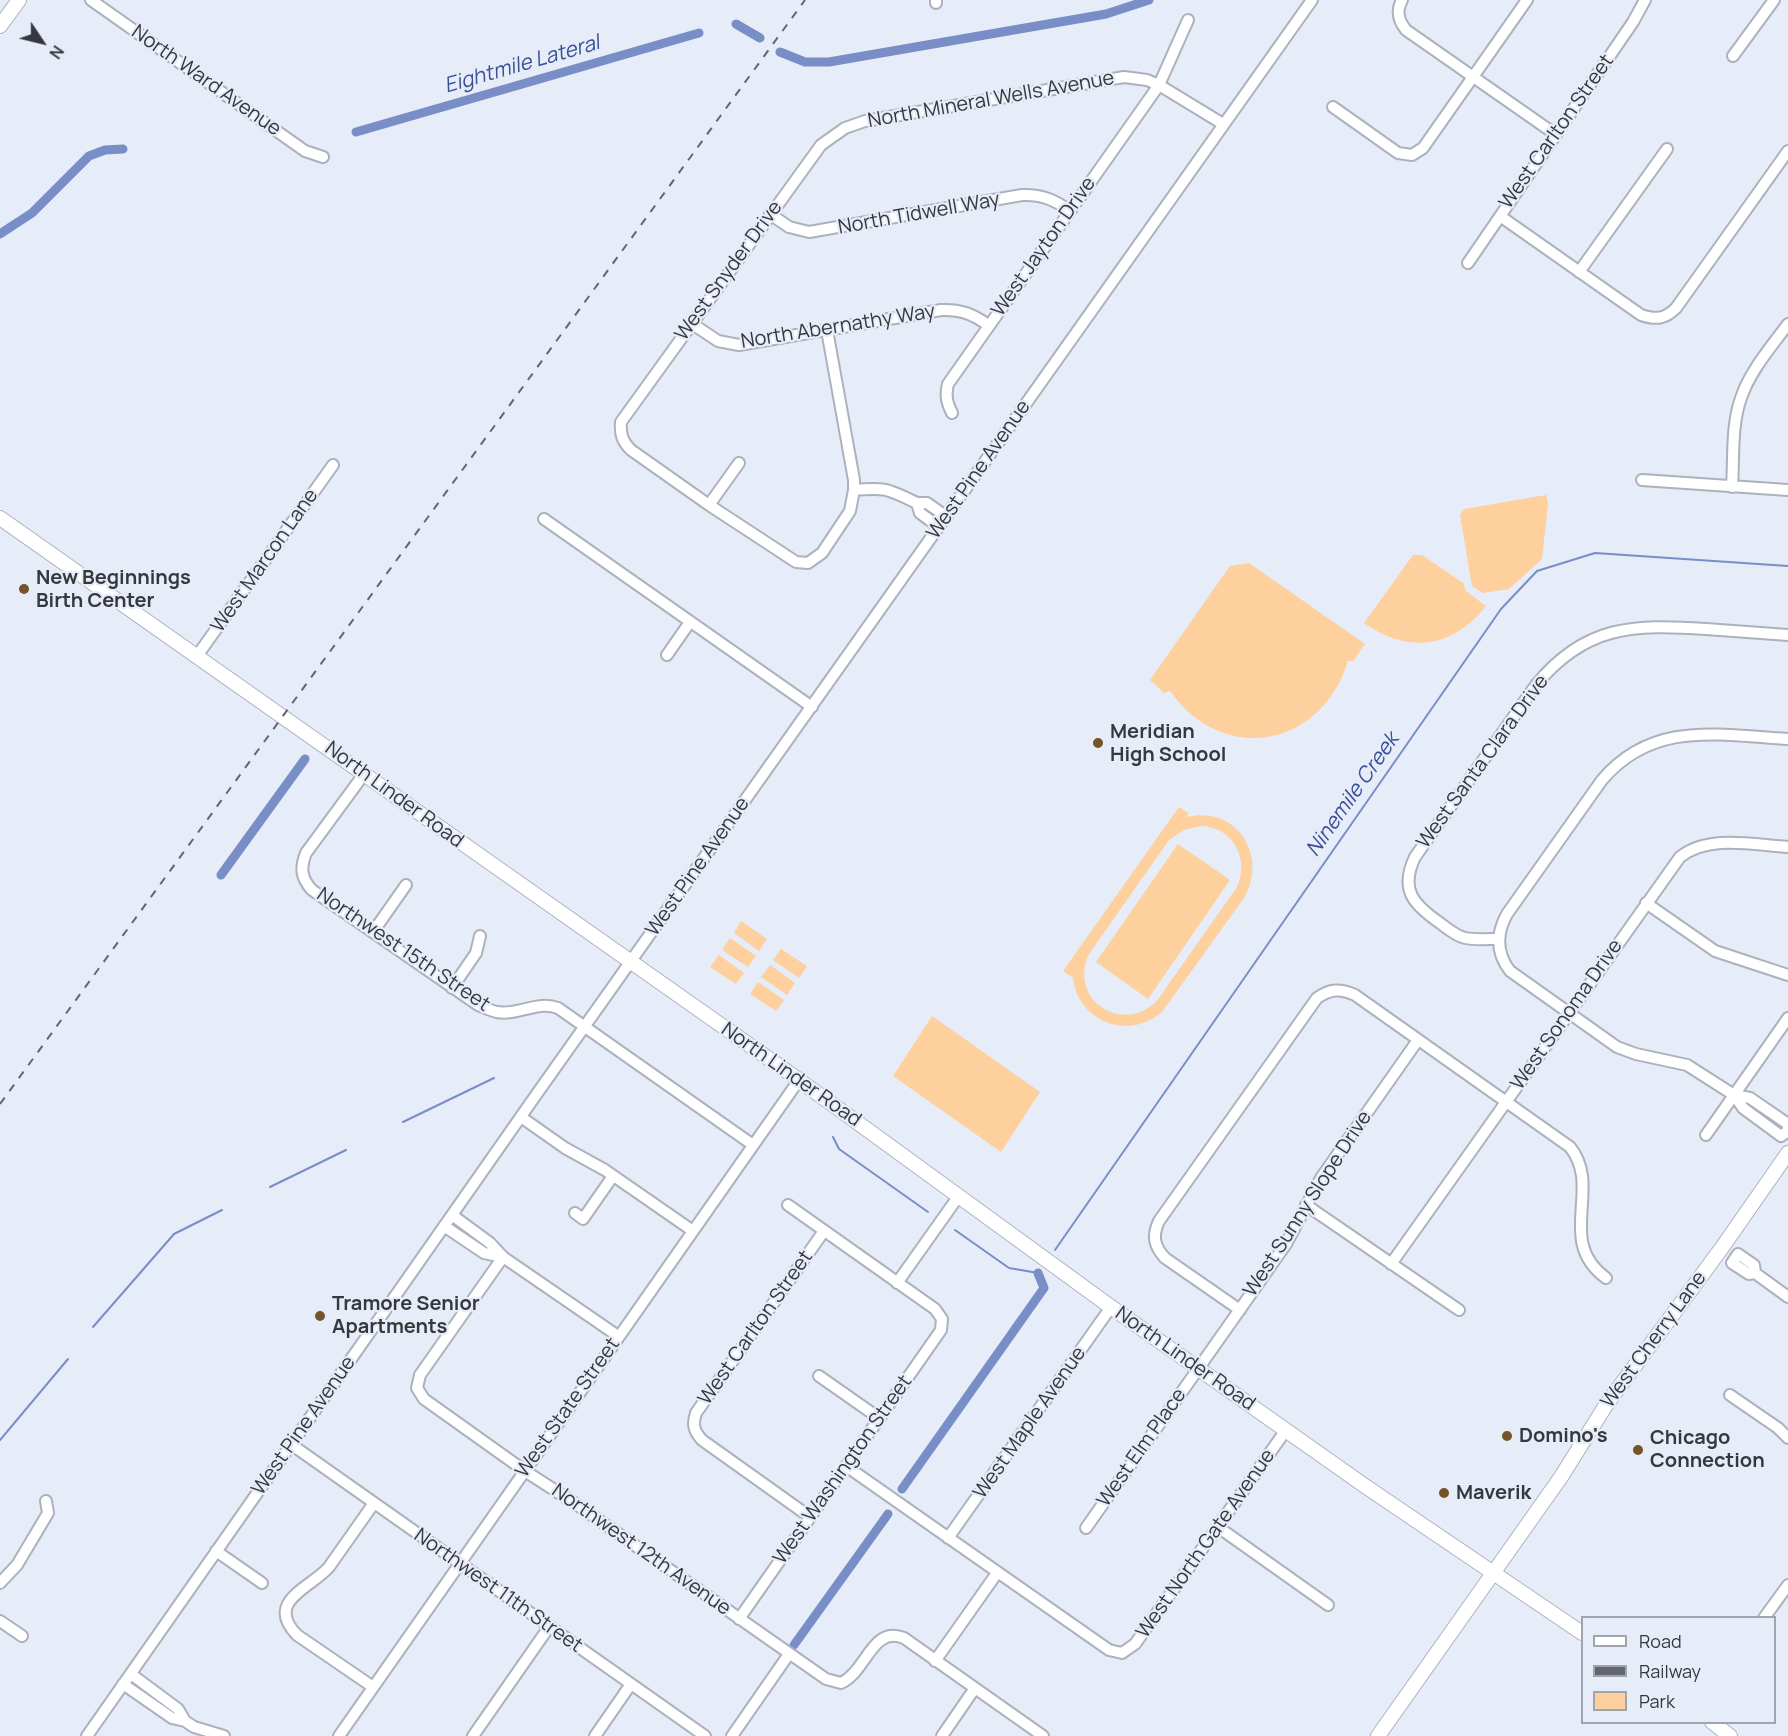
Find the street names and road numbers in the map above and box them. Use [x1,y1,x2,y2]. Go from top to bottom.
street label: North Ward Avenue [127,20,285,142]
street label: West Carlton Street [1495,50,1619,214]
street label: North Mineral Wells Avenue [866,67,1116,133]
street label: West Jayton Drive [987,173,1101,321]
street label: North Tidwell Way [836,188,1002,240]
street label: West Snyder Drive [670,196,788,346]
street label: North Abernathy Way [739,300,937,354]
street label: West Pine Avenue [922,396,1036,544]
street label: West Marcon Lane [206,485,324,637]
street label: West Santa Clara Drive [1412,670,1554,854]
street label: North Linder Road [320,737,468,853]
street label: West Pine Avenue [641,793,755,941]
street label: Northwest 15th Street [312,883,494,1017]
street label: West Sonoma Drive [1506,935,1628,1095]
street label: North Linder Road [716,1018,866,1132]
street label: West Sunny Slope Drive [1239,1106,1377,1302]
street label: West Carlton Street [694,1246,818,1410]
street label: West Cherry Lane [1596,1267,1712,1413]
street label: North Linder Road [1110,1302,1260,1416]
street label: West State Street [511,1333,625,1483]
street label: West Maple Avenue [968,1342,1092,1504]
street label: West Pine Avenue [247,1352,361,1500]
street label: West Washington Street [769,1371,917,1569]
street label: West Elm Place [1092,1384,1192,1512]
street label: West North Gate Avenue [1132,1445,1280,1643]
street label: Northwest 12th Avenue [547,1479,735,1621]
street label: Northwest 11th Street [409,1524,587,1658]

